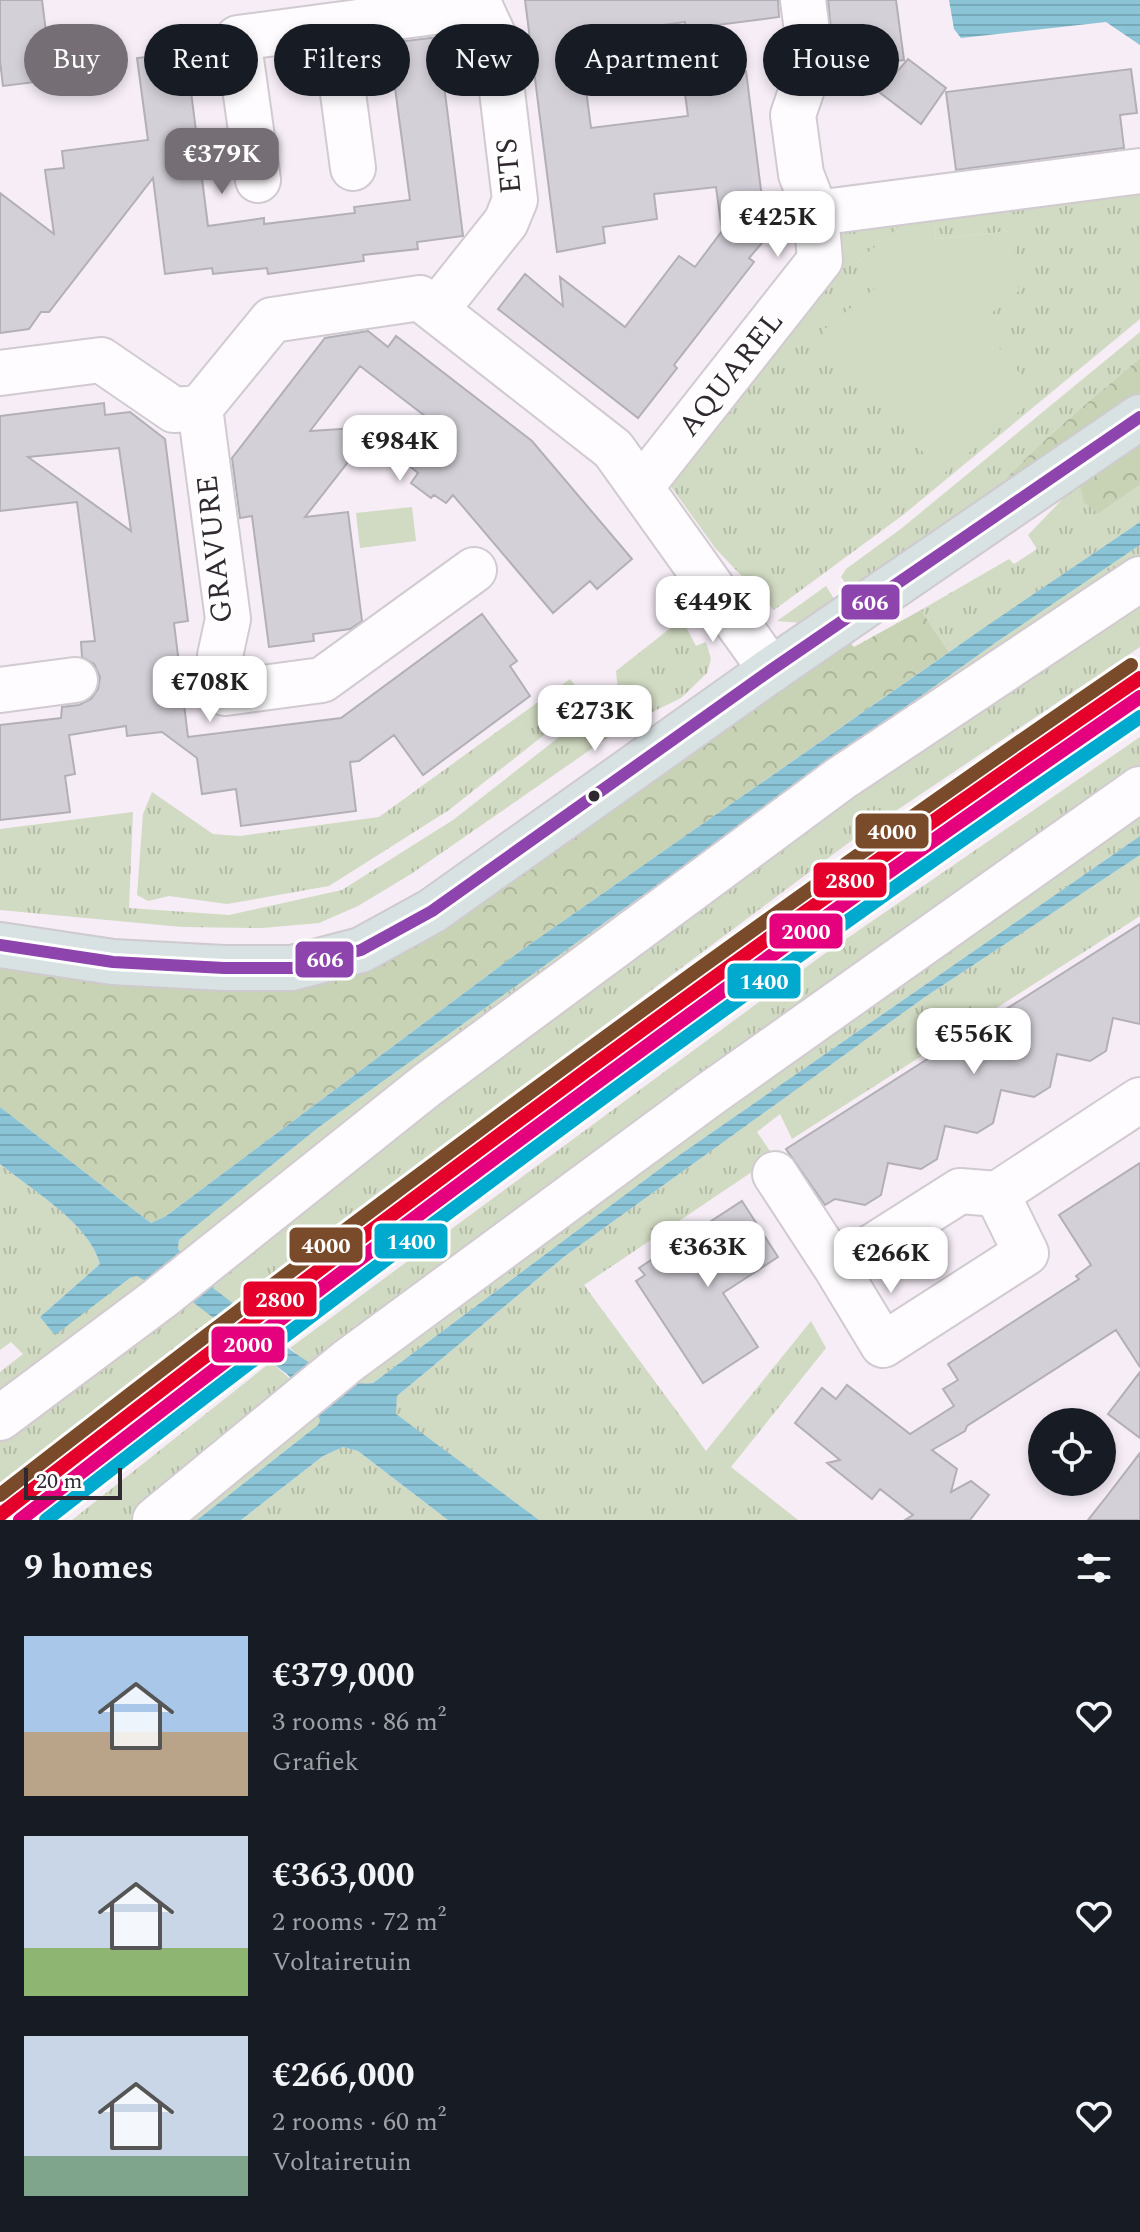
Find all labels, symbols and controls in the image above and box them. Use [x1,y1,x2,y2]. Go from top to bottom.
chip: Buy [24,24,128,96]
chip: Rent [144,24,258,96]
chip: Filters [274,24,410,96]
chip: New [426,24,539,96]
chip: Apartment [555,24,747,96]
chip: House [763,24,899,96]
pin: €379K [166,128,278,196]
text: €379K [183,134,261,174]
street label: ETS [484,136,534,196]
pin: €425K [722,191,834,259]
text: €425K [739,197,817,237]
street label: AQUAREL [667,301,795,447]
pin: €984K [344,415,456,483]
text: €984K [361,421,439,461]
street label: GRAVURE [184,473,246,625]
pin: €449K [657,576,769,644]
text: €449K [674,582,752,622]
line badge: 606 [840,583,901,621]
text: 606 [851,587,889,620]
pin: €708K [154,656,266,724]
text: €708K [171,662,249,702]
pin: €273K [539,685,651,753]
text: €273K [556,691,634,731]
unlabelled marker [586,788,602,804]
line badge: 4000 [854,812,930,850]
text: 4000 [867,816,917,849]
line badge: 2800 [812,861,888,899]
text: 2800 [825,865,875,898]
line badge: 2000 [768,912,844,950]
text: 2000 [781,916,831,949]
line badge: 606 [294,940,355,979]
text: 606 [306,944,344,977]
line badge: 1400 [726,962,802,1000]
text: 1400 [739,966,789,999]
pin: €556K [918,1008,1030,1076]
text: €556K [935,1014,1013,1054]
pin: €363K [652,1221,764,1289]
line badge: 1400 [373,1222,449,1260]
line badge: 4000 [288,1226,364,1264]
text: 1400 [386,1226,436,1259]
text: €363K [669,1227,747,1267]
pin: €266K [835,1227,947,1295]
text: 4000 [301,1230,351,1263]
text: €266K [852,1233,930,1273]
line badge: 2800 [242,1280,318,1318]
text: 2800 [255,1284,305,1317]
line badge: 2000 [210,1325,286,1364]
text: 2000 [223,1329,273,1362]
map controls [1028,1408,1116,1496]
button: locate [1028,1408,1116,1496]
scale bar [24,1464,122,1500]
text: 20 m [36,1465,82,1498]
text: 9 homes [24,1542,154,1594]
icon: filters [1072,1546,1116,1590]
text: €379,000 [272,1650,415,1702]
icon: home [88,1668,184,1764]
icon: heart [1072,1694,1116,1738]
text: 3 rooms · 86 m² [272,1702,446,1742]
text: Grafiek [272,1742,359,1782]
text: €363,000 [272,1850,415,1902]
icon: home [88,1868,184,1964]
icon: heart [1072,1894,1116,1938]
text: 2 rooms · 72 m² [272,1902,446,1942]
text: Voltairetuin [272,1942,412,1982]
text: €266,000 [272,2050,415,2102]
icon: home [88,2068,184,2164]
icon: heart [1072,2094,1116,2138]
text: 2 rooms · 60 m² [272,2102,446,2142]
text: Voltairetuin [272,2142,412,2182]

